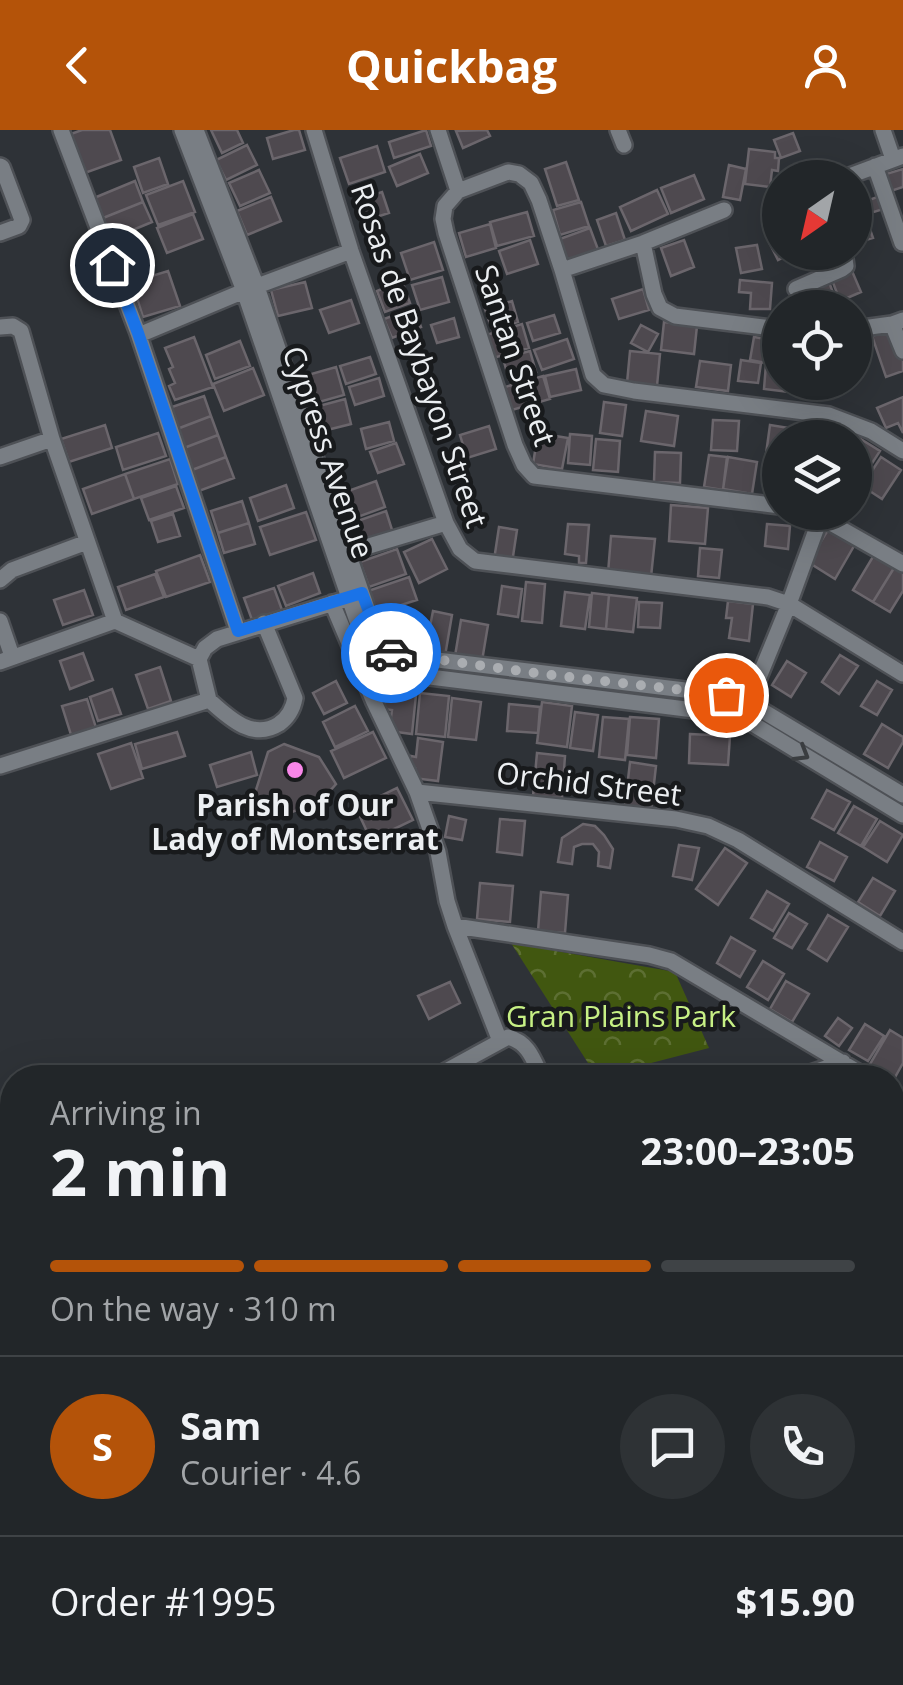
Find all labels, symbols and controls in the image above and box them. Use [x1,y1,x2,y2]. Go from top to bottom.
text: Quickbag [346,35,557,96]
icon: back [50,38,105,93]
icon: person [798,38,853,93]
north arrow [762,160,872,270]
map controls [762,160,872,530]
street label: Rosas de Baybayon Street [342,177,498,533]
pin [70,223,155,308]
icon: home [85,238,140,293]
street label: Santan Street [466,259,566,451]
button: locate [762,290,872,400]
street label: Cypress Avenue [273,340,385,564]
button: layers [762,420,872,530]
courier [341,603,441,703]
icon: car [364,626,419,681]
pin [684,653,769,738]
icon: bag [699,668,754,723]
one-way arrow [791,742,809,761]
street label: Orchid Street [494,751,684,815]
marker: Parish of Our Lady of Montserrat [284,759,306,781]
place label: Parish of Our Lady of Montserrat [151,784,439,859]
park label: Gran Plains Park [506,995,736,1036]
text: Arriving in [50,1091,202,1134]
text: 23:00–23:05 [641,1124,855,1176]
text: 2 min [50,1127,230,1215]
text: On the way · 310 m [50,1287,337,1330]
button: chat [620,1394,725,1499]
button: phone [750,1394,855,1499]
text: Sam [180,1399,261,1451]
text: S [92,1420,113,1472]
text: Courier · 4.6 [180,1451,361,1494]
text: Order #1995 [50,1575,277,1627]
text: $15.90 [736,1575,855,1627]

